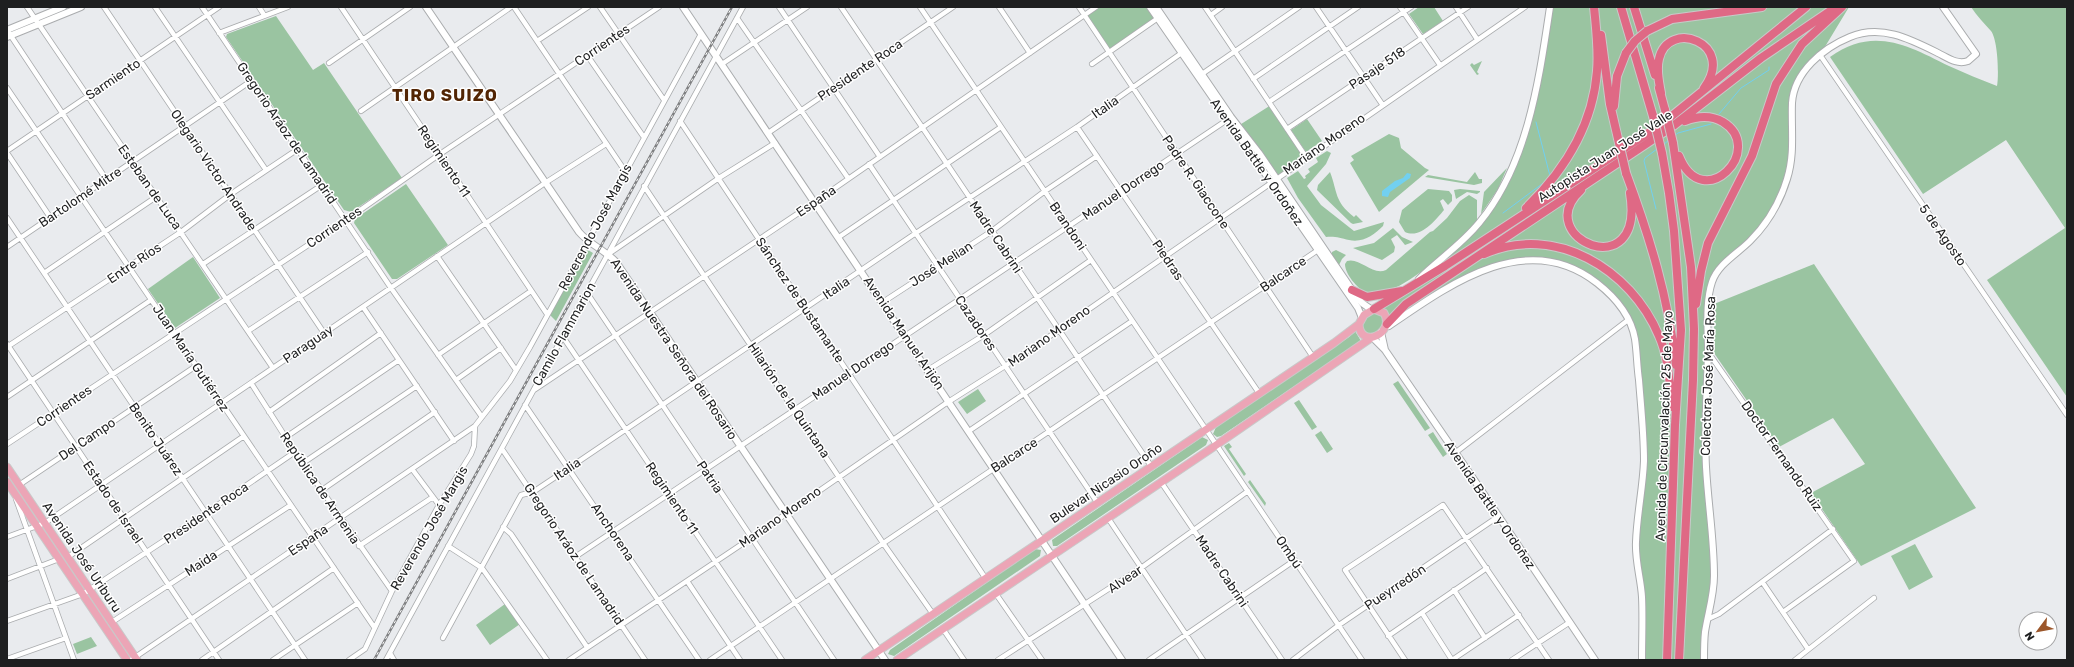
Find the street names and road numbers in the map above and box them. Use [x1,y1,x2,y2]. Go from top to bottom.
street label: Corrientes [572,21,633,69]
street label: Presidente Roca [815,36,905,104]
street label: Pasaje 518 [1346,44,1408,92]
street label: Sarmiento [83,55,143,103]
street label: Gregorio Aráoz de Lamadrid [233,59,340,207]
street label: Italia [1089,92,1121,122]
street label: Avenida Battle y Ordoñez [1207,96,1307,229]
street label: Olegario Victor Andrade [167,107,260,234]
street label: Autopista Juan José Valle [1535,107,1675,205]
street label: Mariano Moreno [1280,110,1368,178]
street label: Regimiento 11 [414,122,473,200]
street label: Padre R. Giaccone [1159,132,1233,232]
street label: Esteban de Luca [115,142,185,232]
street label: Manuel Dorrego [1079,157,1167,224]
street label: Reverendo José Margis [555,161,636,293]
street label: Bartolomé Mitre [36,164,124,230]
street label: España [793,182,839,220]
street label: Madre Cabrini [967,198,1025,276]
street label: Brandoni [1046,199,1090,253]
street label: 5 de Agosto [1915,201,1970,269]
street label: Corrientes [304,203,365,251]
street label: Sánchez de Bustamante [752,235,848,365]
street label: Piedras [1149,237,1187,283]
street label: José Melian [907,238,975,290]
street label: Entre Ríos [104,239,164,286]
street label: Balcarce [1257,253,1309,295]
street label: Avenida Nuestra Señora del Rosario [608,256,740,442]
street label: Avenida Manuel Arijón [860,273,948,393]
street label: Italia [820,274,852,302]
street label: Camilo Flammarion [529,280,599,388]
street label: Cazadores [952,292,1000,354]
street label: Colectora José María Rosa [1698,296,1718,456]
street label: Juan María Gutiérrez [150,302,233,415]
street label: Mariano Moreno [1005,302,1093,370]
street label: Avenida de Circunvalación 25 de Mayo [1652,310,1676,542]
street label: Paraguay [280,322,336,367]
street label: Manuel Dorrego [809,337,897,404]
street label: Hilarión de la Quintana [745,339,833,461]
street label: Corrientes [34,382,95,430]
street label: Doctor Fernando Ruiz [1738,398,1826,514]
street label: Benito Juárez [126,400,186,479]
street label: Del Campo [56,415,118,463]
street label: República de Armenia [277,429,363,547]
street label: Balcarce [988,434,1040,476]
street label: Avenida Battle y Ordoñez [1441,438,1539,572]
street label: Bulevar Nicasio Oroño [1047,440,1165,526]
street label: Italia [551,455,583,483]
street label: Estado de Israel [80,458,146,546]
street label: Patria [694,458,726,496]
street label: Regimiento 11 [642,459,701,537]
street label: Reverendo José Margis [387,463,472,593]
street label: Presidente Roca [161,479,251,547]
street label: Gregorio Aráoz de Lamadrid [520,480,627,628]
street label: Mariano Moreno [736,483,824,551]
street label: Avenida José Uriburu [39,499,125,615]
street label: Anchorena [588,500,638,564]
street label: España [285,521,331,559]
street label: Madre Cabrini [1193,532,1251,610]
street label: Ombú [1273,533,1305,571]
street label: Maida [182,547,220,579]
street label: Pueyrredón [1362,561,1428,613]
street label: Alvear [1105,562,1145,596]

